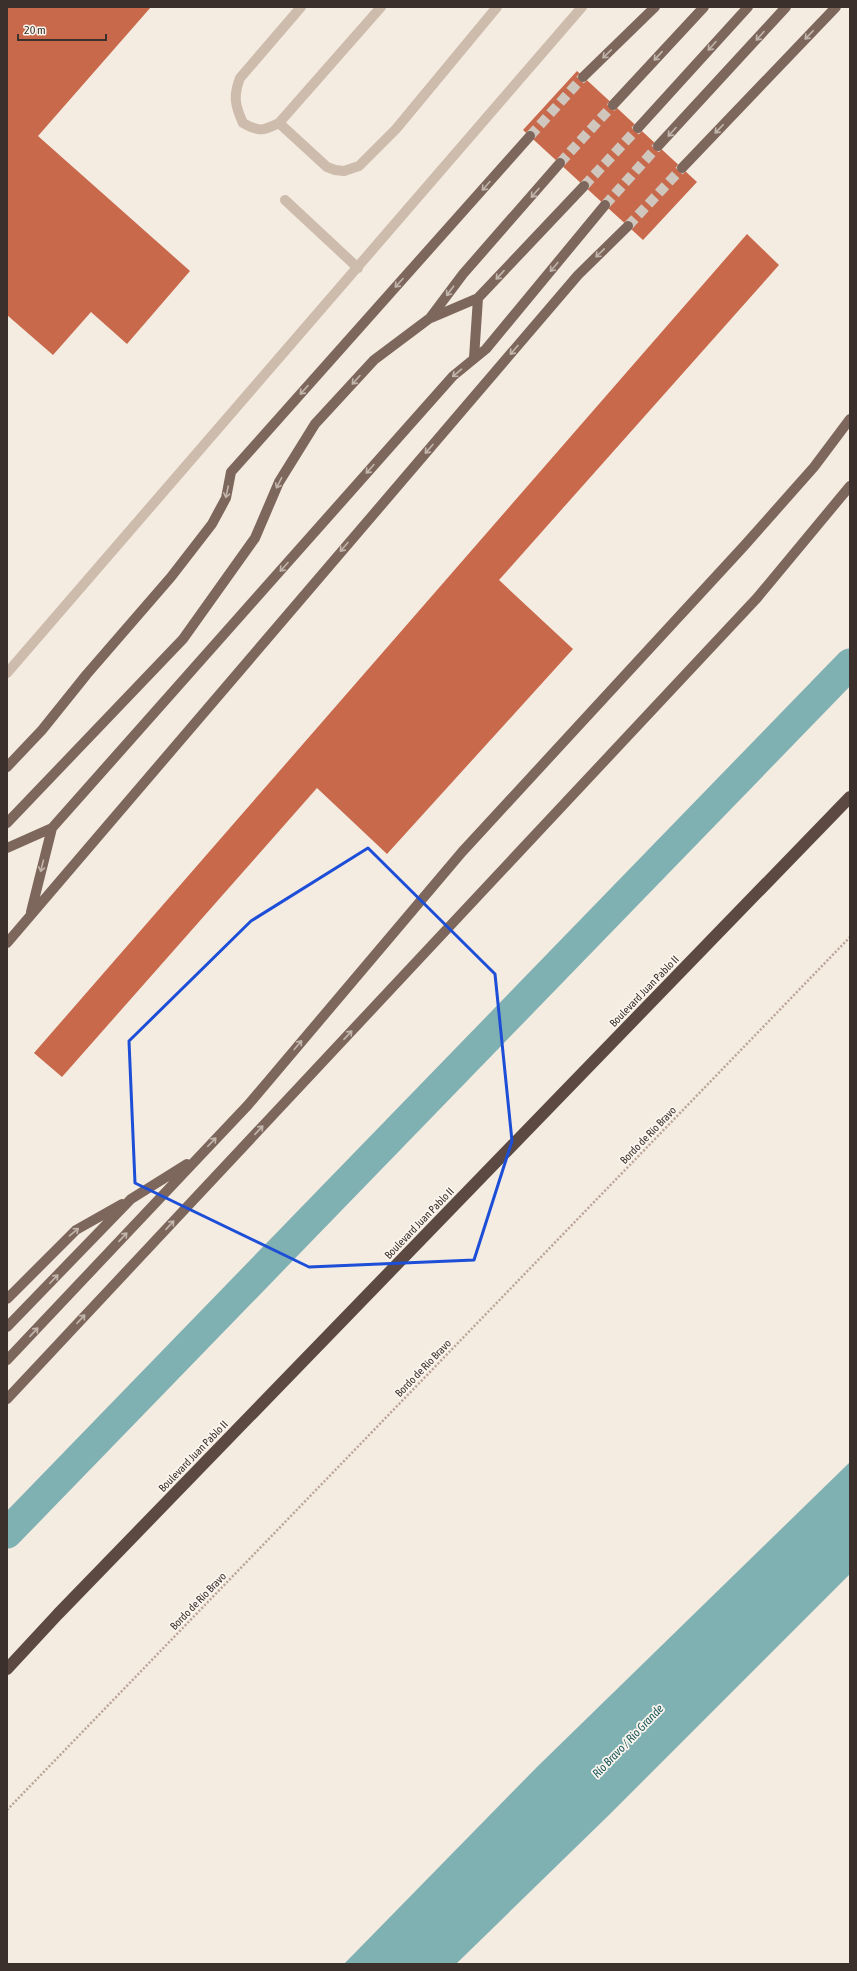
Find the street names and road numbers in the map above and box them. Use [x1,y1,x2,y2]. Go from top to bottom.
street label: Boulevard Juan Pablo II [607,953,681,1029]
street label: Bordo de Rio Bravo [618,1104,678,1166]
street label: Boulevard Juan Pablo II [382,1185,456,1261]
street label: Bordo de Rio Bravo [393,1337,453,1399]
street label: Boulevard Juan Pablo II [156,1418,230,1494]
street label: Bordo de Rio Bravo [168,1570,228,1632]

